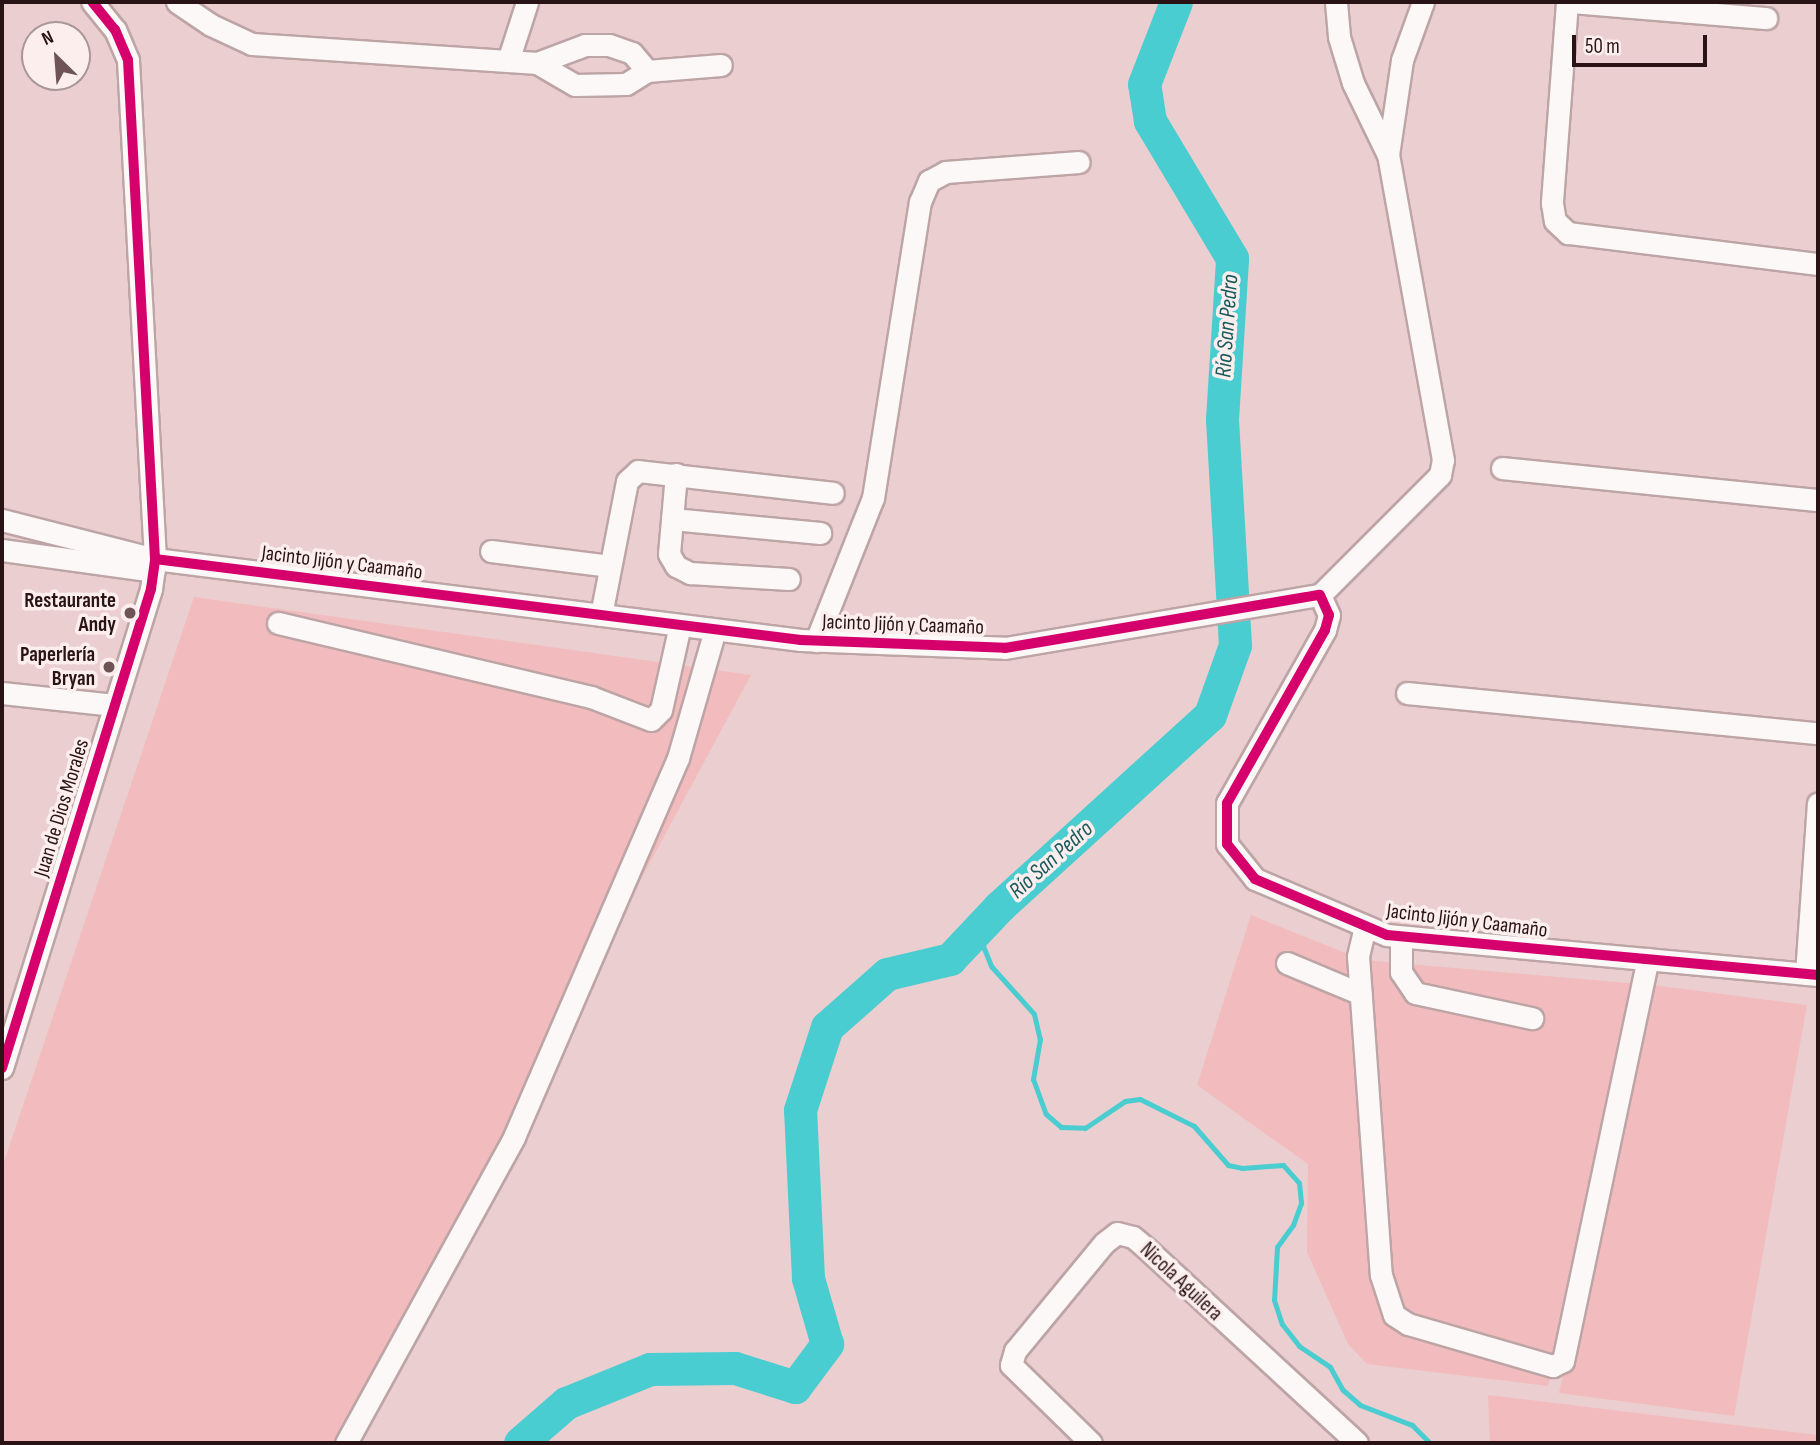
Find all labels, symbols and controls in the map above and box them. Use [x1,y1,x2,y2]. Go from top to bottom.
north arrow [21,21,91,91]
scale bar [1575,21,1710,65]
text: N [38,26,57,51]
text: 50 m [1585,34,1620,59]
water label: Río San Pedro [1210,274,1244,378]
street label: Jacinto Jijón y Caamaño [260,541,424,585]
place label: Restaurante Andy [24,588,116,638]
marker: Restaurante Andy [122,605,138,621]
street label: Jacinto Jijón y Caamaño [822,610,984,640]
place label: Paperlería Bryan [20,642,95,692]
marker: Paperlería Bryan [101,659,117,675]
street label: Juan de Dios Morales [29,736,95,880]
water label: Río San Pedro [1003,815,1099,905]
street label: Jacinto Jijón y Caamaño [1385,899,1549,943]
street label: Nicola Aguilera [1135,1238,1227,1326]

